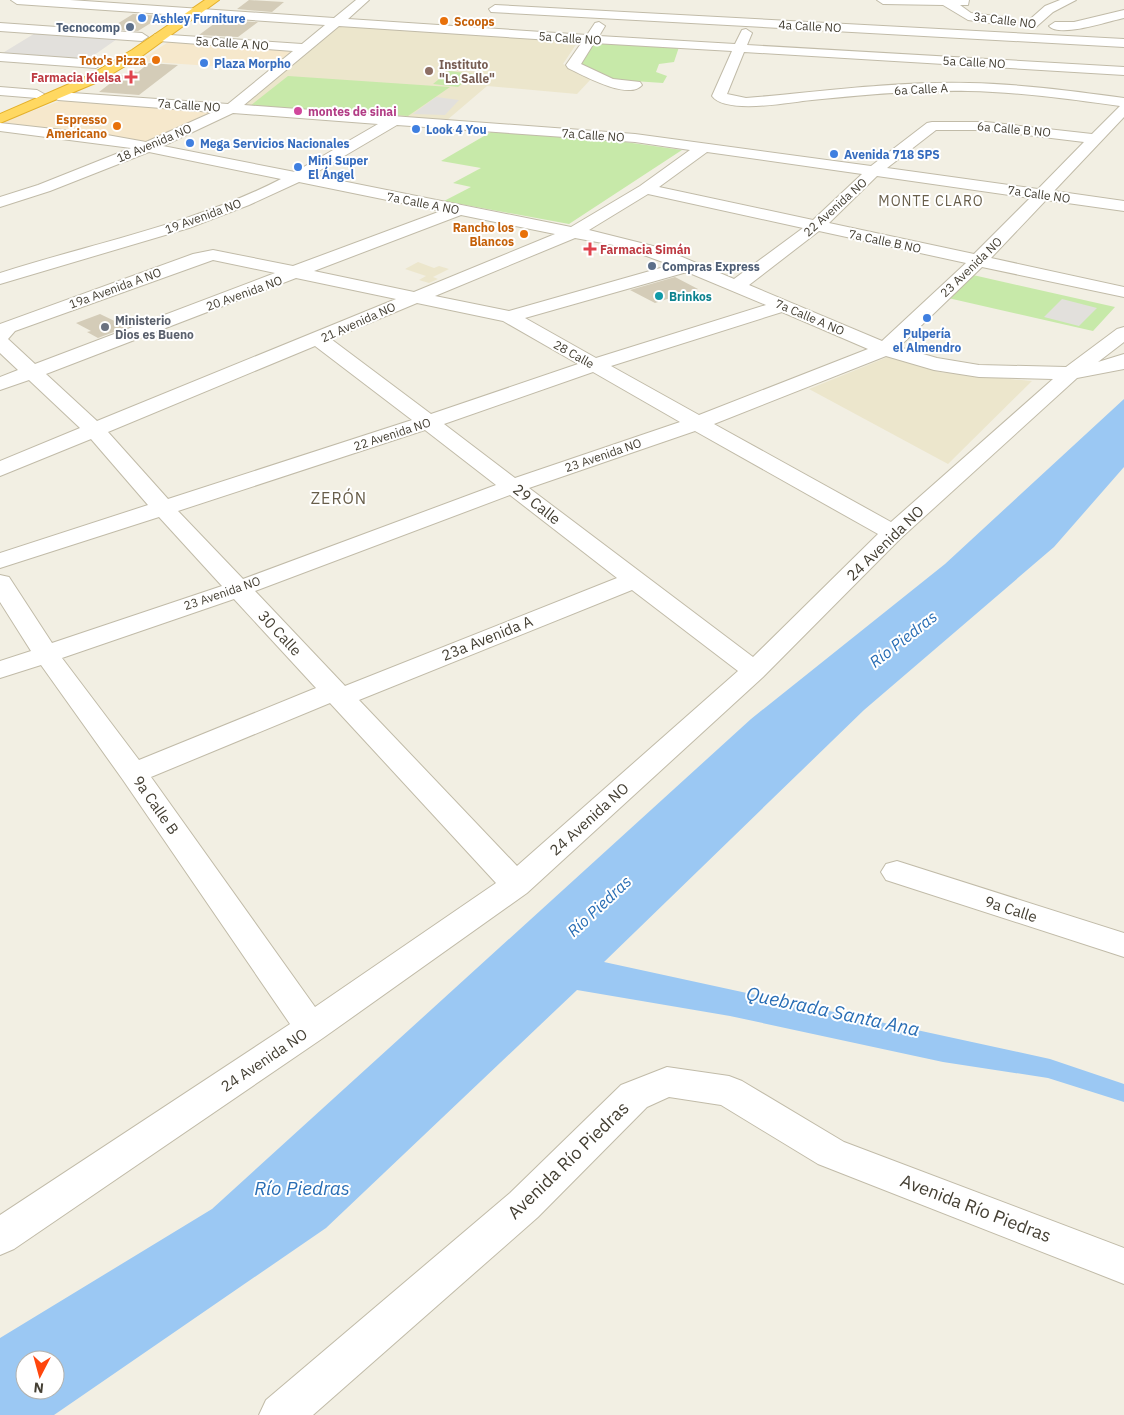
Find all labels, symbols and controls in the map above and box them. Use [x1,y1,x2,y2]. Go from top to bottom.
street label: 3a Calle NO [973,9,1037,31]
place label: Ashley Furniture [152,11,246,26]
marker: Ashley Furniture [136,12,148,24]
place label: Scoops [454,14,495,29]
marker: Scoops [438,15,450,27]
street label: 4a Calle NO [778,17,842,35]
place label: Tecnocomp [56,20,120,35]
marker: Tecnocomp [124,21,136,33]
street label: 5a Calle NO [538,28,602,48]
street label: 5a Calle A NO [195,33,269,53]
place label: Toto's Pizza [79,53,146,68]
street label: 5a Calle NO [942,53,1006,71]
marker: Toto's Pizza [150,54,162,66]
place label: Plaza Morpho [214,56,291,71]
marker: Plaza Morpho [198,57,210,69]
place label: Instituto "La Salle" [439,57,495,86]
marker: Instituto "La Salle" [423,65,435,77]
place label: Farmacia Kielsa [31,70,121,85]
marker: Farmacia Kielsa [125,71,137,83]
street label: 6a Calle A [894,80,949,98]
street label: 7a Calle NO [157,95,221,115]
place label: montes de sinai [308,104,397,119]
marker: montes de sinai [292,105,304,117]
place label: Espresso Americano [46,112,107,141]
street label: 6a Calle B NO [977,118,1051,140]
marker: Espresso Americano [111,120,123,132]
street label: 18 Avenida NO [114,120,194,166]
place label: Look 4 You [426,122,487,137]
marker: Look 4 You [410,123,422,135]
street label: 7a Calle NO [561,125,625,145]
place label: Mega Servicios Nacionales [200,136,350,151]
marker: Mega Servicios Nacionales [184,137,196,149]
place label: Avenida 718 SPS [844,147,940,162]
marker: Avenida 718 SPS [828,148,840,160]
place label: Mini Super El Ángel [308,153,368,182]
marker: Mini Super El Ángel [292,161,304,173]
street label: 22 Avenida NO [800,175,870,239]
street label: 7a Calle NO [1007,182,1071,206]
street label: 7a Calle A NO [385,189,461,217]
district label: MONTE CLARO [878,192,984,210]
street label: 19 Avenida NO [163,195,243,237]
place label: Rancho los Blancos [453,220,514,249]
street label: 7a Calle B NO [847,226,923,256]
marker: Rancho los Blancos [518,228,530,240]
street label: 23 Avenida NO [937,234,1005,300]
place label: Farmacia Simán [600,242,691,257]
marker: Farmacia Simán [584,243,596,255]
place label: Compras Express [662,259,760,274]
marker: Compras Express [646,260,658,272]
street label: 19a Avenida A NO [67,264,163,312]
street label: 20 Avenida NO [204,272,284,314]
place label: Brinkos [669,289,712,304]
marker: Brinkos [653,290,665,302]
street label: 7a Calle A NO [773,296,847,338]
street label: 21 Avenida NO [318,299,398,345]
marker: Pulpería el Almendro [921,312,933,324]
place label: Ministerio Dios es Bueno [115,313,194,342]
marker: Ministerio Dios es Bueno [99,321,111,333]
place label: Pulpería el Almendro [893,326,962,355]
street label: 28 Calle [551,337,597,371]
street label: 22 Avenida NO [352,414,432,454]
street label: 23 Avenida NO [563,435,643,475]
street label: 29 Calle [509,480,565,528]
district label: ZERÓN [311,487,367,508]
street label: 24 Avenida NO [842,501,928,585]
street label: 23 Avenida NO [182,573,262,613]
street label: 30 Calle [254,606,306,660]
water label: Río Piedras [865,606,941,672]
street label: 23a Avenida A [439,611,536,665]
street label: 9a Calle B [129,772,183,838]
street label: 24 Avenida NO [545,778,633,860]
water label: Río Piedras [563,871,635,941]
street label: 9a Calle [982,892,1040,926]
water label: Quebrada Santa Ana [744,981,922,1041]
street label: 24 Avenida NO [217,1024,311,1096]
street label: Avenida Río Piedras [503,1096,633,1224]
street label: Avenida Río Piedras [897,1169,1055,1247]
water label: Río Piedras [254,1176,350,1200]
north arrow [15,1350,65,1400]
text: N [33,1378,45,1397]

